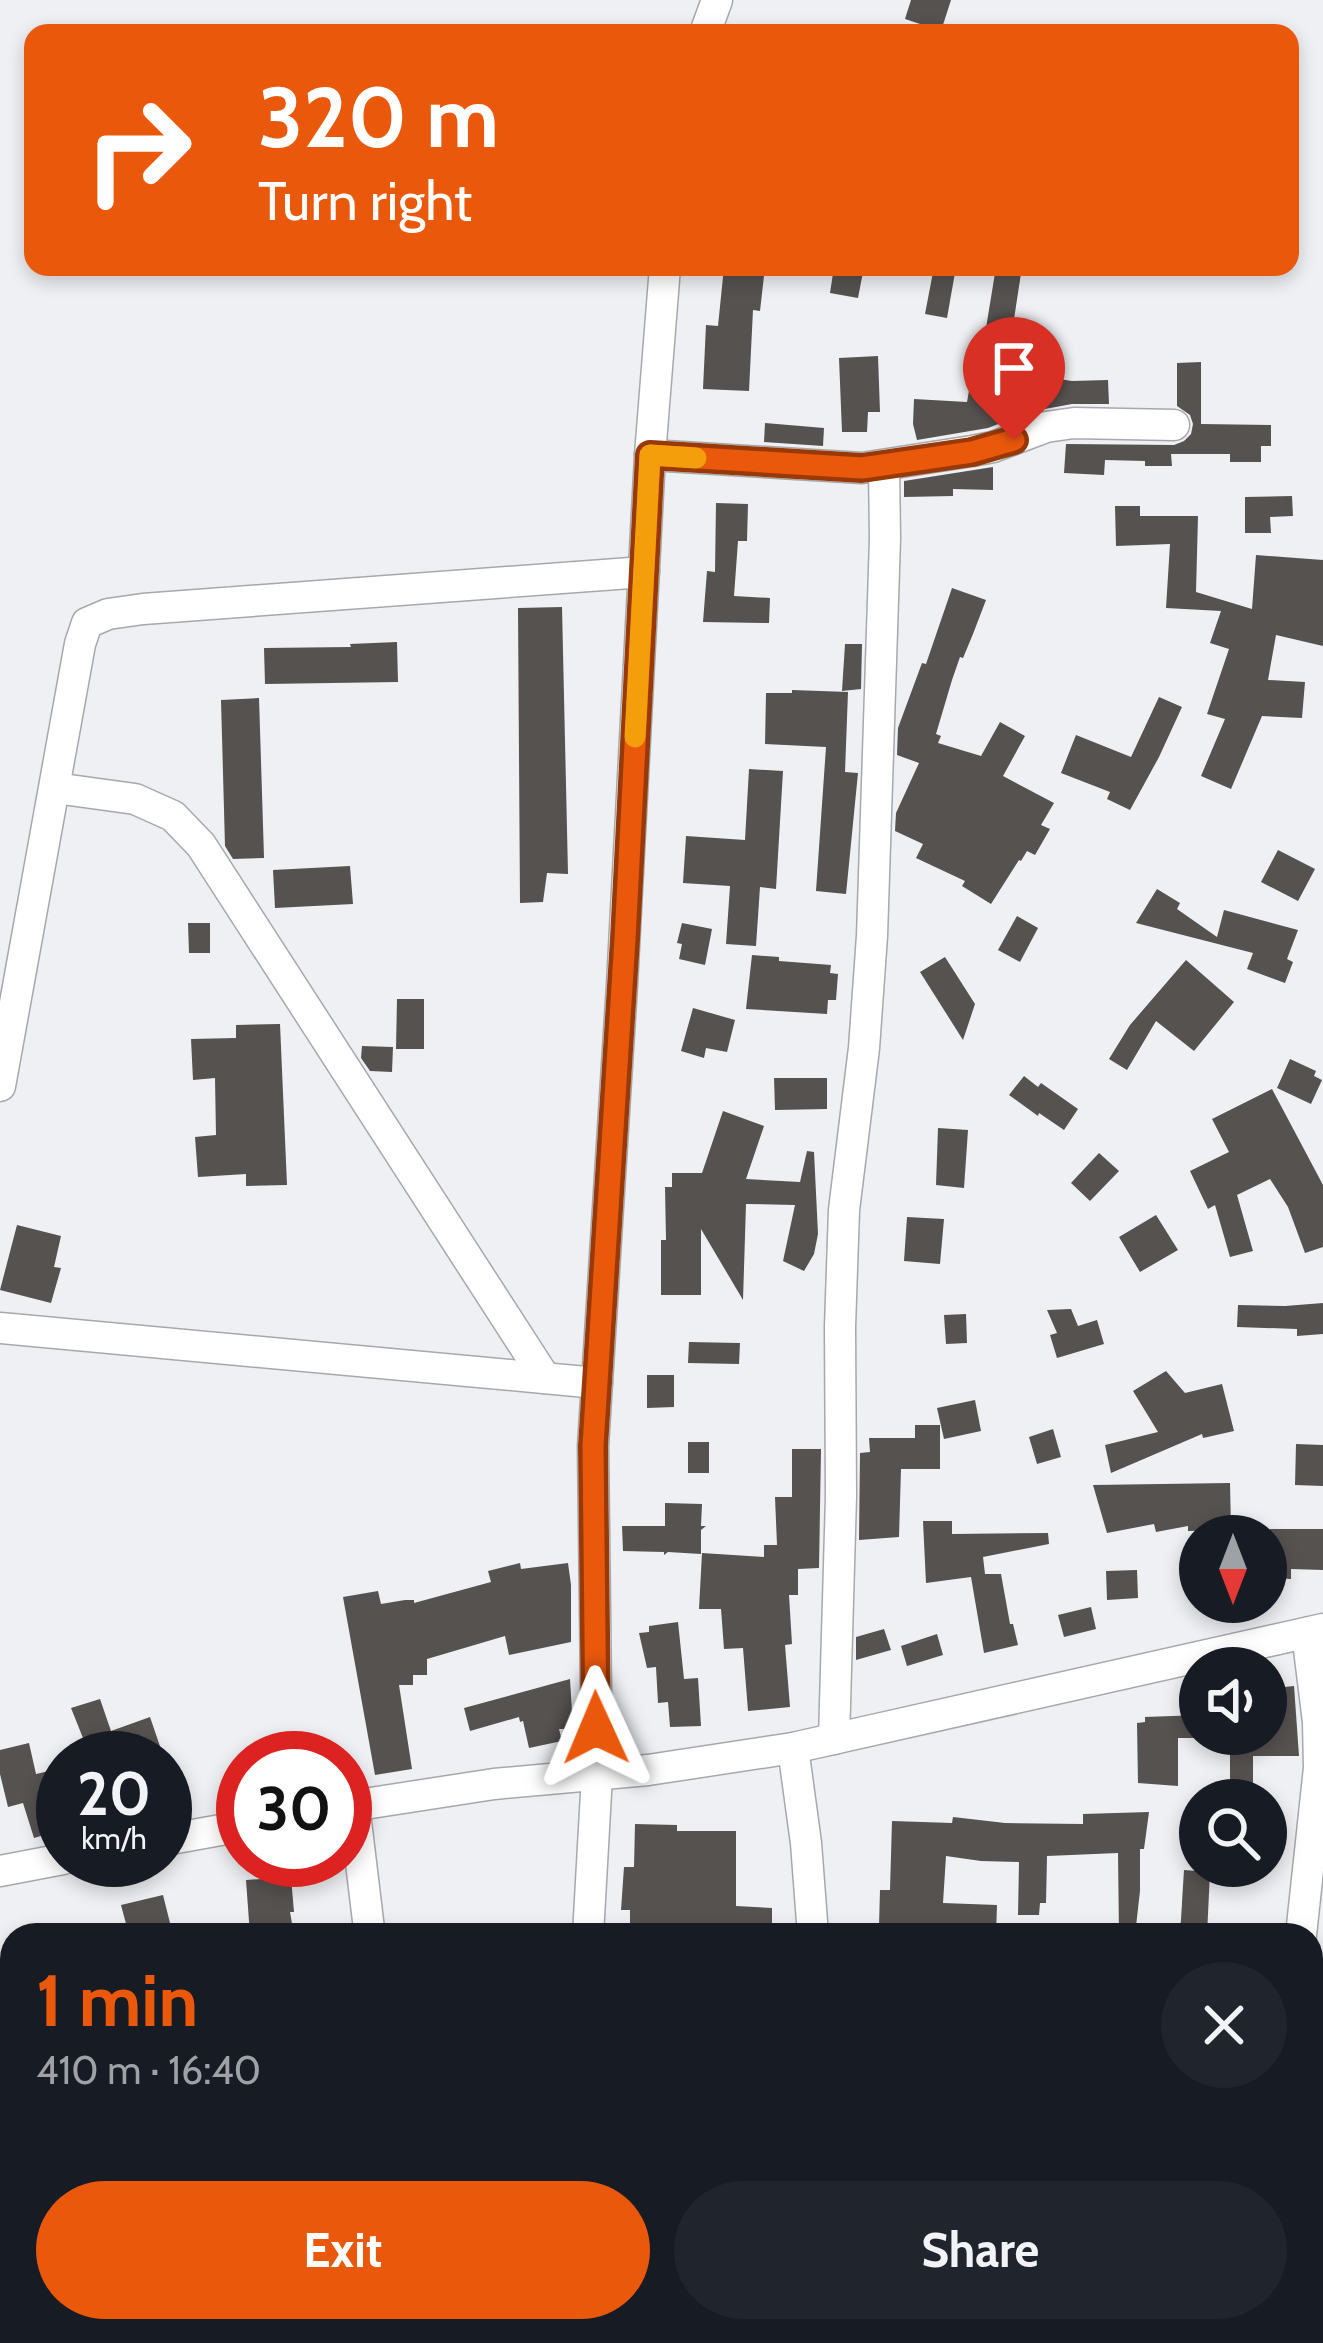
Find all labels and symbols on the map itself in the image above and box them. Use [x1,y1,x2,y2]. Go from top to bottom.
pin [963,317,1065,440]
north arrow [1179,1515,1287,1623]
position arrow [533,1665,659,1791]
speed limit sign: 30 [216,1731,372,1887]

